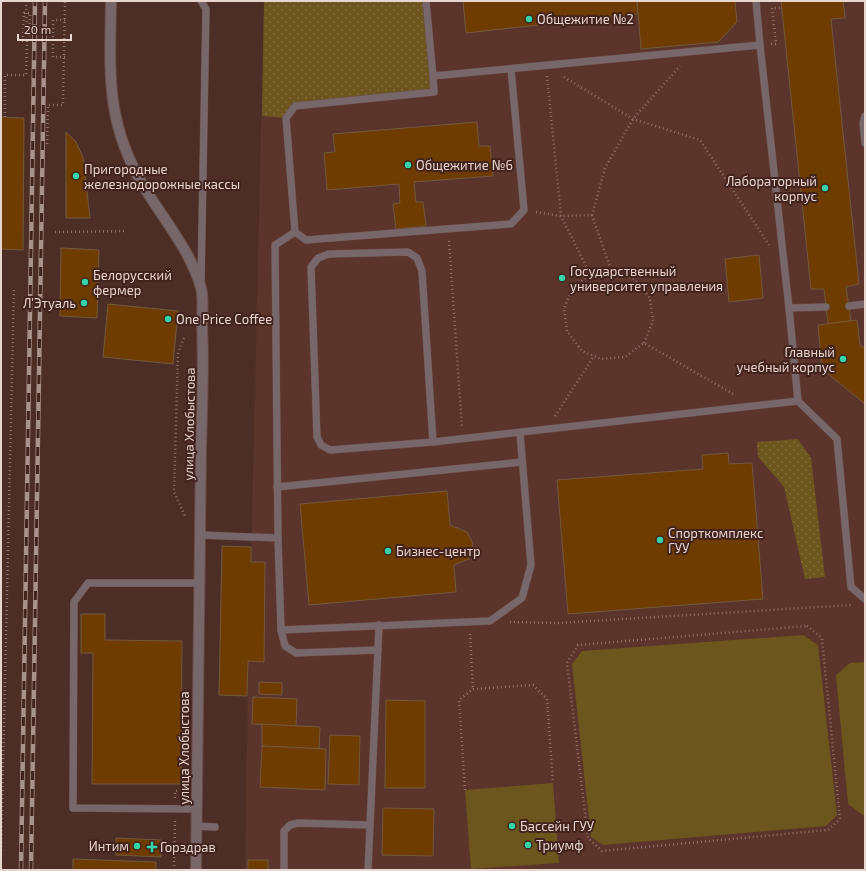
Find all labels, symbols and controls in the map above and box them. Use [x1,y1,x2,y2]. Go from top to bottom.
place label: Общежитие №2 [537,11,634,27]
marker: Общежитие №2 [524,14,534,24]
scale bar [18,16,71,42]
text: 20 m [24,22,51,36]
place label: Общежитие №6 [416,157,513,173]
marker: Общежитие №6 [403,160,413,170]
place label: Пригородные железнодорожные кассы [84,161,240,192]
marker: Пригородные железнодорожные кассы [71,171,81,181]
place label: Лабораторный корпус [726,173,817,204]
marker: Лабораторный корпус [820,183,830,193]
place label: Государственный университет управления [570,263,723,294]
place label: Белорусский фермер [93,267,172,298]
marker: Государственный университет управления [557,273,567,283]
marker: Белорусский фермер [80,277,90,287]
place label: Л'Этуаль [23,295,76,311]
marker: Л'Этуаль [79,298,89,308]
place label: One Price Coffee [176,311,272,327]
marker: One Price Coffee [163,314,173,324]
place label: Главный учебный корпус [737,344,835,375]
marker: Главный учебный корпус [838,354,848,364]
street label: улица Хлобыстова [180,367,198,481]
place label: Спорткомплекс ГУУ [668,525,763,556]
marker: Спорткомплекс ГУУ [655,535,665,545]
place label: Бизнес-центр [396,543,481,559]
marker: Бизнес-центр [383,546,393,556]
street label: улица Хлобыстова [176,691,192,805]
place label: Бассейн ГУУ [520,818,595,834]
marker: Бассейн ГУУ [507,821,517,831]
place label: Триумф [536,837,584,853]
place label: Интим [89,838,129,854]
place label: Горздрав [160,839,216,855]
marker: Триумф [523,840,533,850]
marker: Интим [132,841,142,851]
marker: Горздрав [147,842,157,852]

